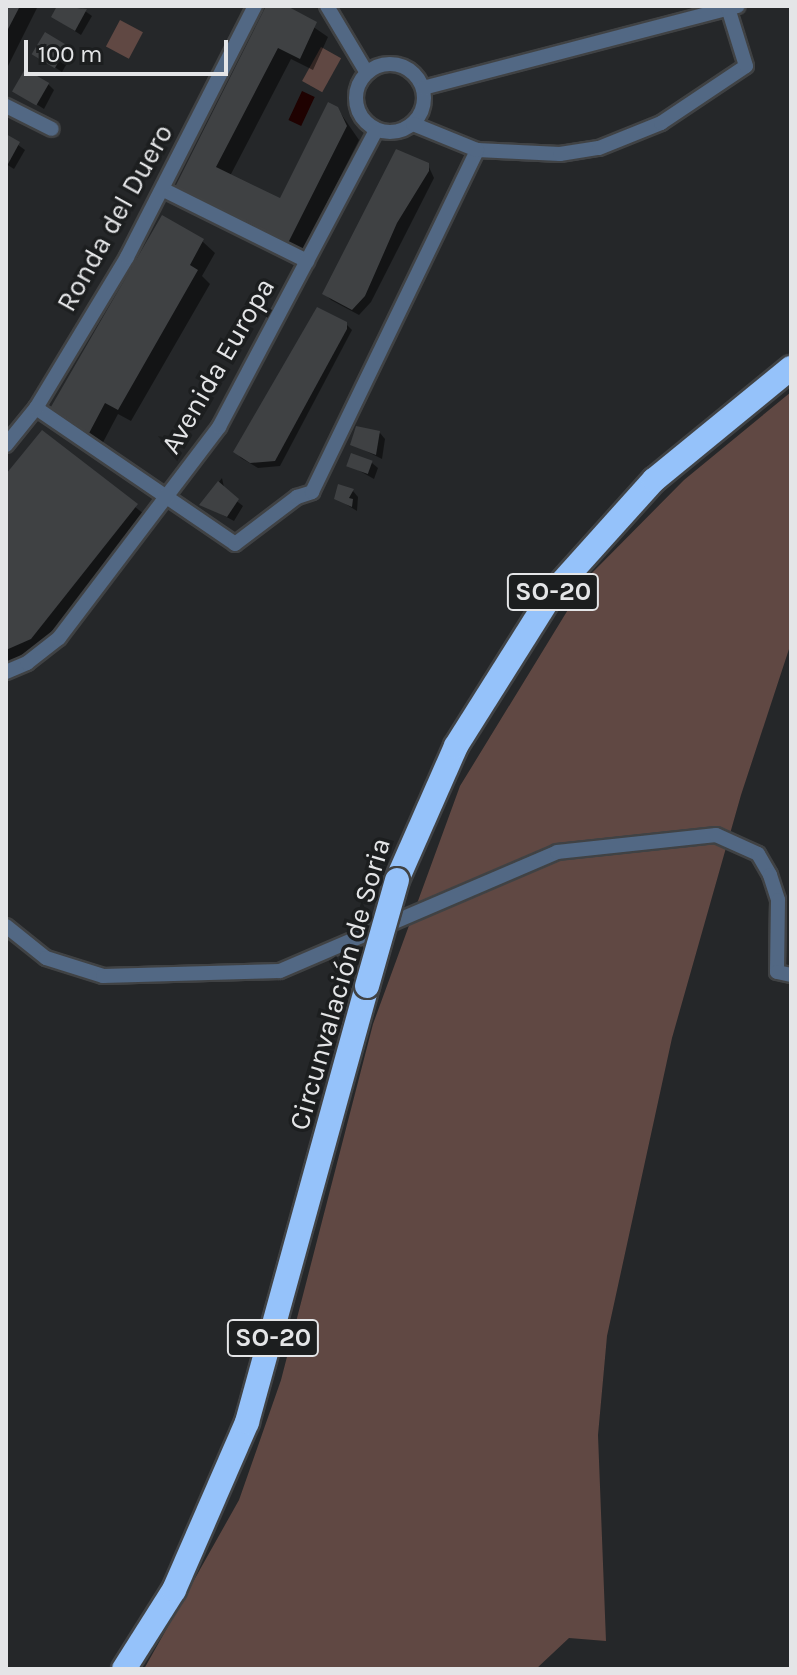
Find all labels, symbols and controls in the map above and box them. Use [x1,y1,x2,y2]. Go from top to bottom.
scale bar [28,24,232,74]
text: 100 m [38,40,103,68]
street label: Ronda del Duero [50,119,180,317]
street label: Avenida Europa [154,272,282,460]
road number: SO-20 [505,570,601,614]
street label: Circunvalación de Soria [282,834,398,1134]
road number: SO-20 [225,1316,321,1360]

